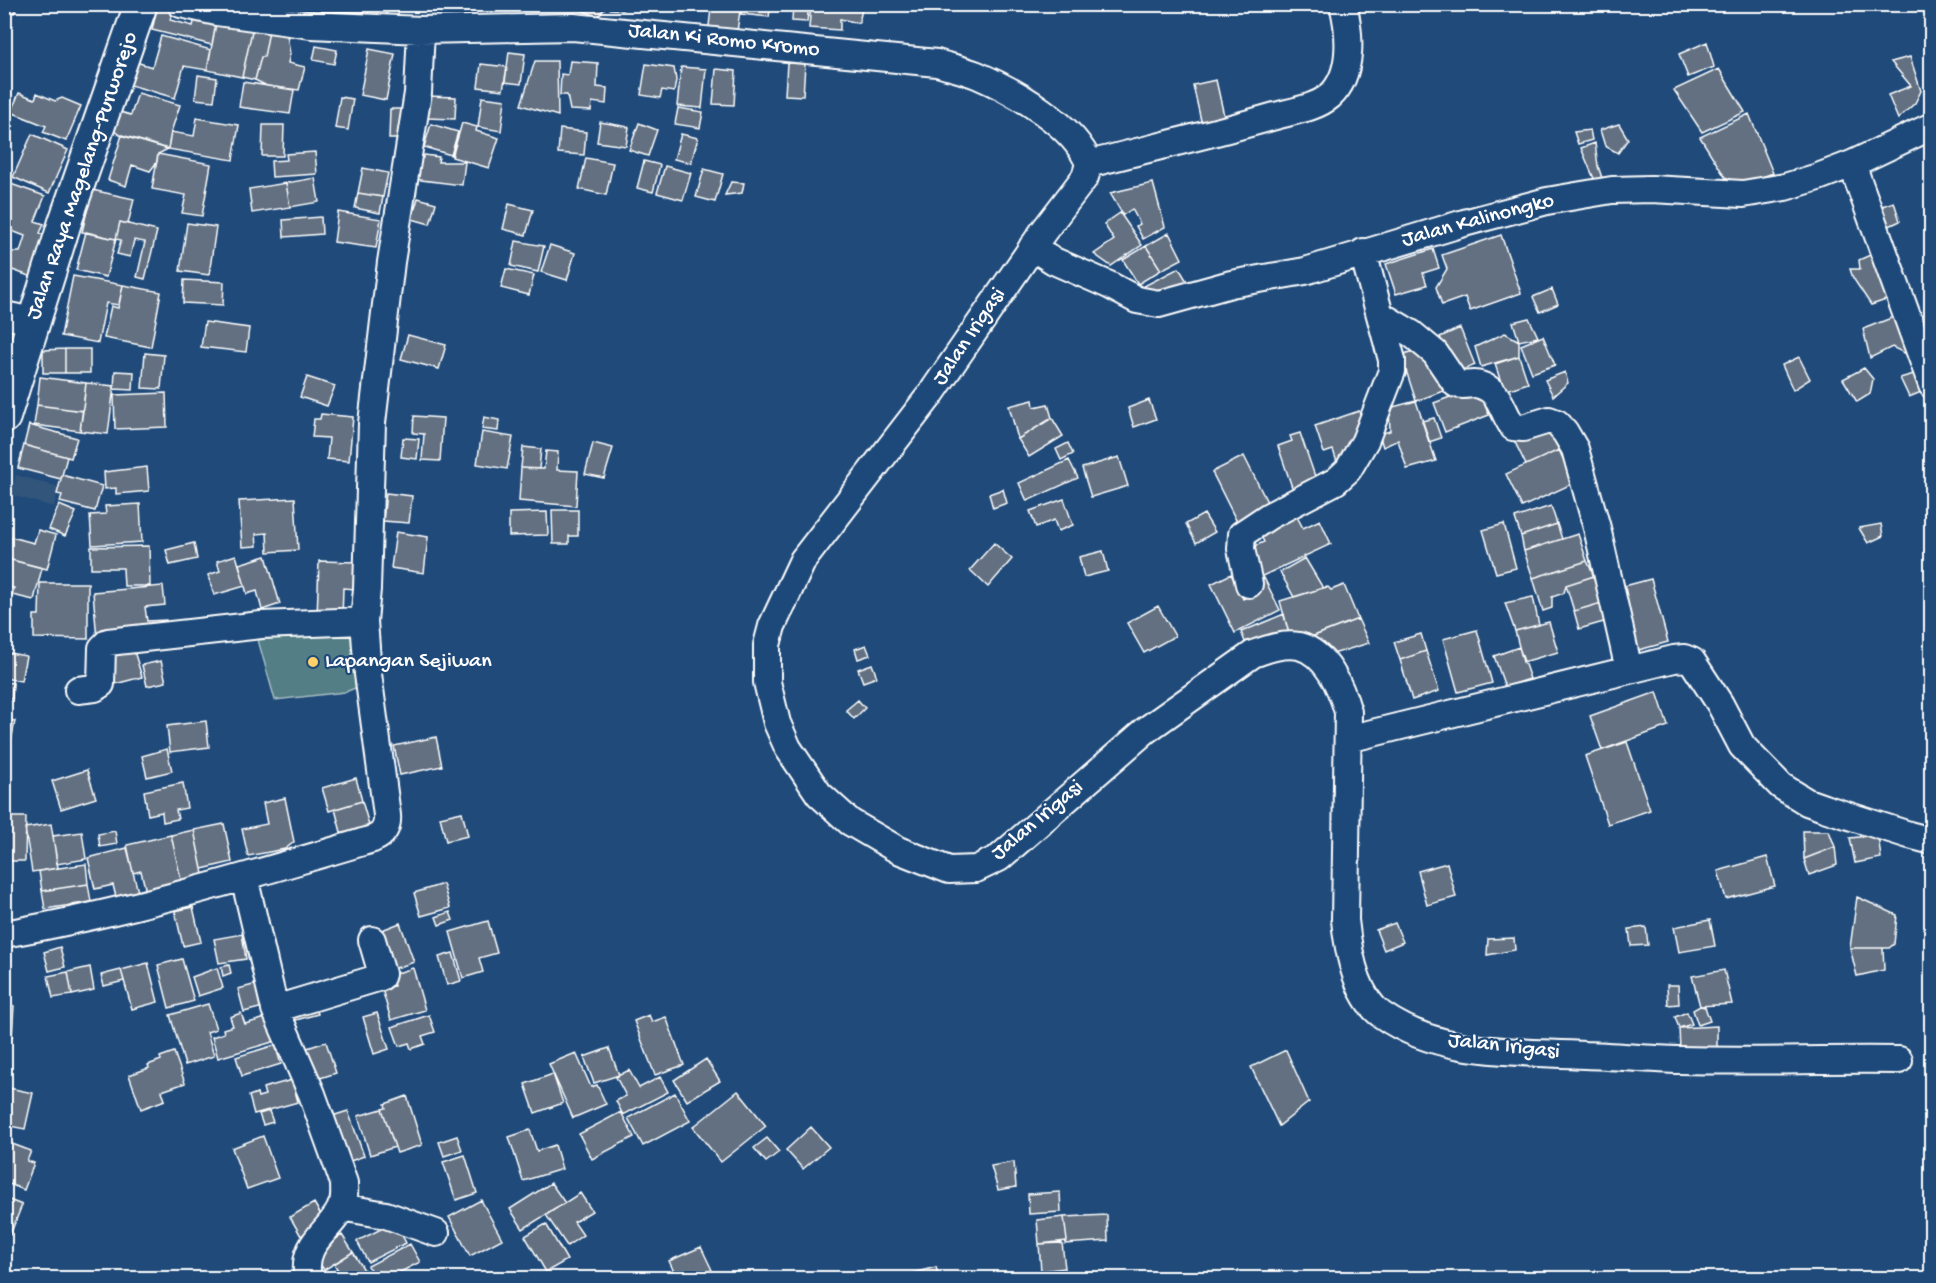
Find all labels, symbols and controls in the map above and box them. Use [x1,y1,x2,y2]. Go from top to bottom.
street label: Jalan Ki Romo Kromo [627,18,821,64]
street label: Jalan Raya Magelang-Purworejo [21,29,145,323]
street label: Jalan Kalinongko [1399,188,1557,254]
street label: Jalan Irigasi [928,283,1012,391]
place label: Lapangan Sejiwan [325,649,492,675]
marker: Lapangan Sejiwan [306,655,320,669]
street label: Jalan Irigasi [987,775,1089,867]
street label: Jalan Irigasi [1447,1028,1561,1066]

